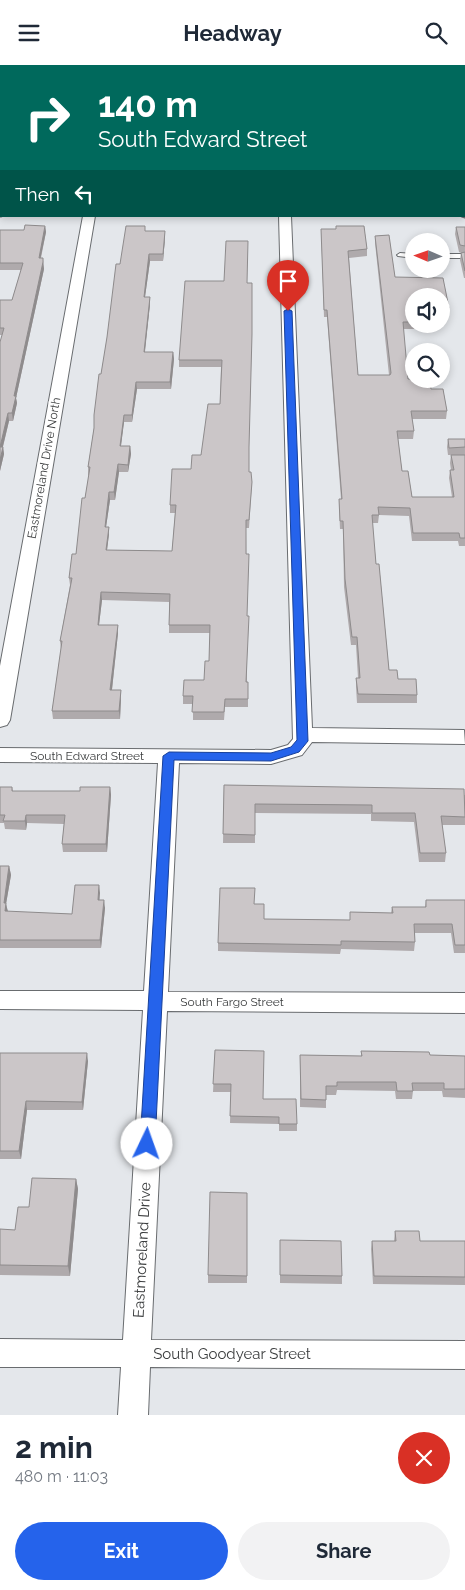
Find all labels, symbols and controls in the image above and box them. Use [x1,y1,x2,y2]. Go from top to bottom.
icon: menu [15,19,43,47]
icon: search [422,19,450,47]
text: Headway [183,20,282,46]
text: 140 m [98,84,198,125]
icon: right [15,85,80,150]
text: South Edward Street [98,126,307,152]
icon: left [70,180,98,208]
text: Then [15,183,60,205]
north arrow [405,233,450,277]
map controls [405,233,450,388]
pin [267,260,309,311]
icon: arrive [274,267,302,295]
button: sound [405,288,450,333]
button: search [405,343,450,388]
street label: Eastmoreland Drive North [25,396,63,540]
street label: South Edward Street [30,749,144,763]
street label: South Fargo Street [180,995,284,1009]
position arrow [120,1117,172,1169]
street label: Eastmoreland Drive [129,1181,155,1318]
street label: South Goodyear Street [153,1345,311,1363]
text: 2 min [15,1430,93,1465]
button: close [398,1432,450,1484]
text: 480 m · 11:03 [15,1467,108,1486]
button: Exit [15,1522,228,1580]
button: Share [238,1522,450,1580]

